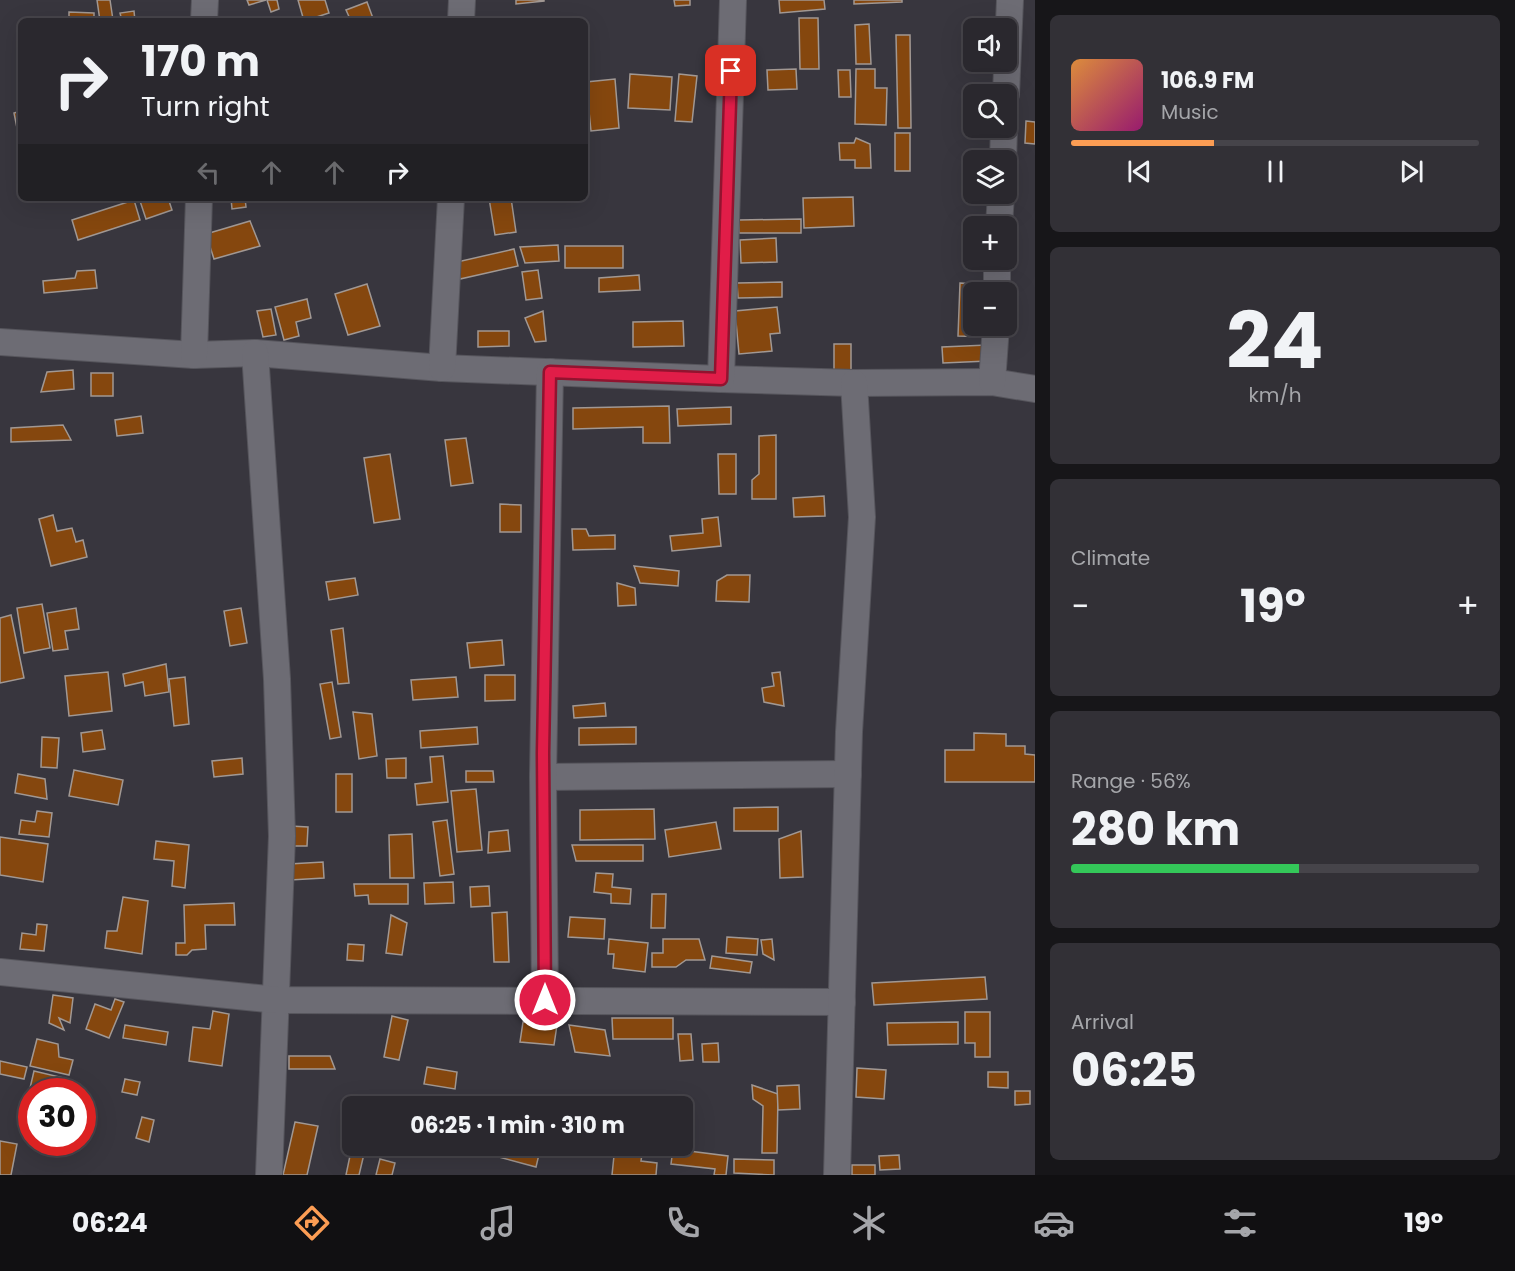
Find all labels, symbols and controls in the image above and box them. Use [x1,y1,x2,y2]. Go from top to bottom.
map controls [963,18,1017,336]
button: sound [963,18,1017,72]
text: 170 m [141,32,260,91]
icon: right [42,42,120,120]
pin [705,45,756,96]
icon: arrive [714,54,747,87]
text: 106.9 FM [1161,65,1254,96]
button: search [963,84,1017,138]
text: Turn right [141,88,270,125]
text: Music [1161,98,1219,126]
button: layers [963,150,1017,204]
icon: previous [1123,155,1156,188]
icon: pause [1259,155,1292,188]
icon: next [1395,155,1428,188]
icon: left [192,156,225,189]
icon: ahead [255,156,288,189]
icon: ahead [318,156,351,189]
icon: right [381,156,414,189]
button: + [963,216,1017,270]
button: − [963,282,1017,336]
text: 24 [1226,286,1324,395]
text: km/h [1248,381,1302,409]
text: Climate [1071,544,1150,572]
text: 19° [1240,575,1306,638]
text: − [1071,583,1089,630]
text: + [1456,583,1479,630]
text: Range · 56% [1071,767,1191,795]
text: 280 km [1071,798,1240,861]
position arrow [513,968,577,1032]
text: Arrival [1071,1008,1134,1036]
text: 06:25 [1071,1039,1197,1102]
speed limit sign: 30 [18,1078,96,1156]
text: 06:25 · 1 min · 310 m [410,1110,625,1141]
icon: directions [291,1202,333,1244]
icon: music [477,1202,519,1244]
icon: phone [662,1202,704,1244]
icon: climate [848,1202,890,1244]
icon: car [1033,1202,1075,1244]
icon: filters [1219,1202,1261,1244]
text: 06:24 [72,1204,148,1241]
text: 19° [1404,1204,1443,1241]

